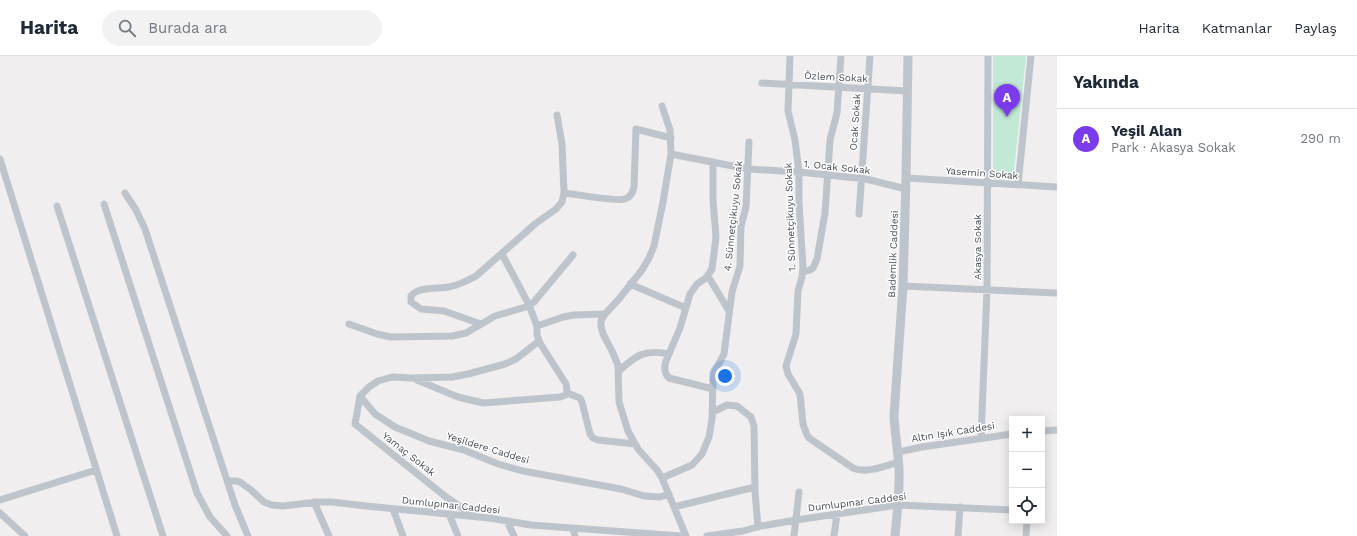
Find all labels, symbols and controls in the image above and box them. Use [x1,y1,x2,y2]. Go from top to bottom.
search box [102,10,382,46]
text: Harita [20,16,78,39]
icon: search [116,17,138,39]
text: Burada ara [148,19,227,37]
text: Harita [1138,20,1180,36]
text: Katmanlar [1202,20,1272,36]
text: Paylaş [1294,20,1337,36]
street label: Özlem Sokak [804,70,868,84]
text: Yakında [1073,72,1139,92]
pin: A [994,84,1020,117]
street label: Ocak Sokak [848,93,862,151]
text: Yeşil Alan [1111,122,1182,140]
text: A [1082,131,1090,146]
text: 290 m [1300,131,1341,146]
text: Park · Akasya Sokak [1111,140,1236,155]
street label: 1. Ocak Sokak [803,158,871,176]
street label: 4. Sünnetçikuyu Sokak [722,160,744,272]
street label: 1. Sünnetçikuyu Sokak [783,162,797,272]
street label: Yasemin Sokak [945,165,1019,181]
street label: Bademlik Caddesi [886,210,900,298]
street label: Akasya Sokak [972,214,983,280]
your location [715,366,735,386]
map controls [1009,416,1045,524]
button: + [1009,416,1045,452]
street label: Altın Işık Caddesi [910,420,996,444]
street label: Yamaç Sokak [380,430,438,478]
street label: Yeşildere Caddesi [445,430,531,466]
button: − [1009,452,1045,488]
button: locate [1009,488,1045,524]
street label: Dumlupınar Caddesi [807,491,907,513]
street label: Dumlupınar Caddesi [401,494,501,516]

